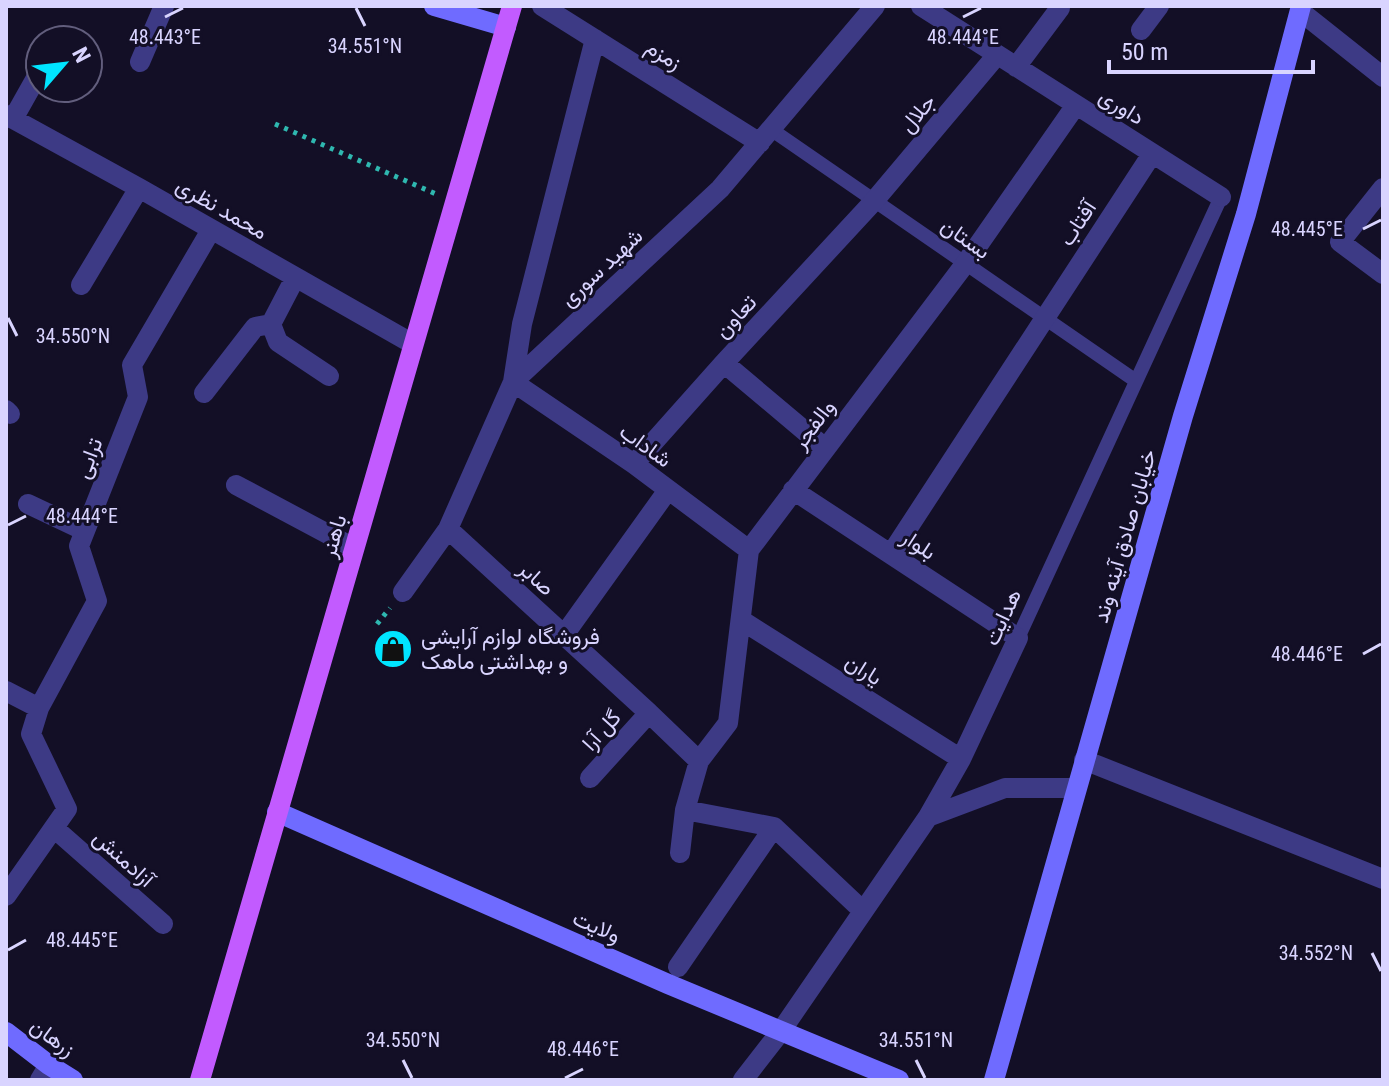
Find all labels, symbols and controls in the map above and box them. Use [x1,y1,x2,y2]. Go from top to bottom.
north arrow [24,24,104,104]
scale bar [1109,24,1313,74]
text: 48.443°E [129,25,201,49]
text: 48.444°E [927,25,999,49]
text: 34.551°N [328,34,402,58]
street label: زمزم [640,34,686,77]
text: 50 m [1121,38,1168,66]
text: N [67,43,95,67]
street label: داوری [1094,83,1149,131]
street label: جلال [894,89,940,137]
street label: محمد نظری [171,172,272,245]
street label: آفتاب [1054,195,1102,250]
street label: بستان [936,213,995,264]
text: 48.445°E [1271,217,1343,241]
street label: شهید سوری [555,223,648,312]
street label: تعاون [709,289,762,344]
text: 34.550°N [36,324,110,348]
street label: والفجر [786,395,841,455]
street label: شاداب [615,418,677,473]
street label: ترابی [69,434,109,482]
street label: خیابان صادق آینه وند [1088,447,1162,626]
text: 48.444°E [46,504,118,528]
street label: باهنر [315,512,352,562]
street label: بلوار [895,524,941,566]
street label: صابر [512,555,560,602]
street label: هدایت [979,585,1026,649]
place label: فروشگاه لوازم آرایشی و بهداشتی ماهک [421,624,600,675]
shop icon: فروشگاه لوازم آرایشی و بهداشتی ماهک [372,628,414,670]
text: 48.446°E [1271,642,1343,666]
street label: یاران [840,649,887,691]
street label: گل آرا [577,705,627,756]
street label: آزادمنش [87,825,161,894]
street label: ولایت [569,905,625,949]
text: 48.445°E [46,928,118,952]
text: 34.552°N [1279,941,1353,965]
street label: زرهان [25,1013,80,1063]
text: 34.550°N [366,1028,440,1052]
text: 34.551°N [879,1028,953,1052]
text: 48.446°E [547,1037,619,1061]

